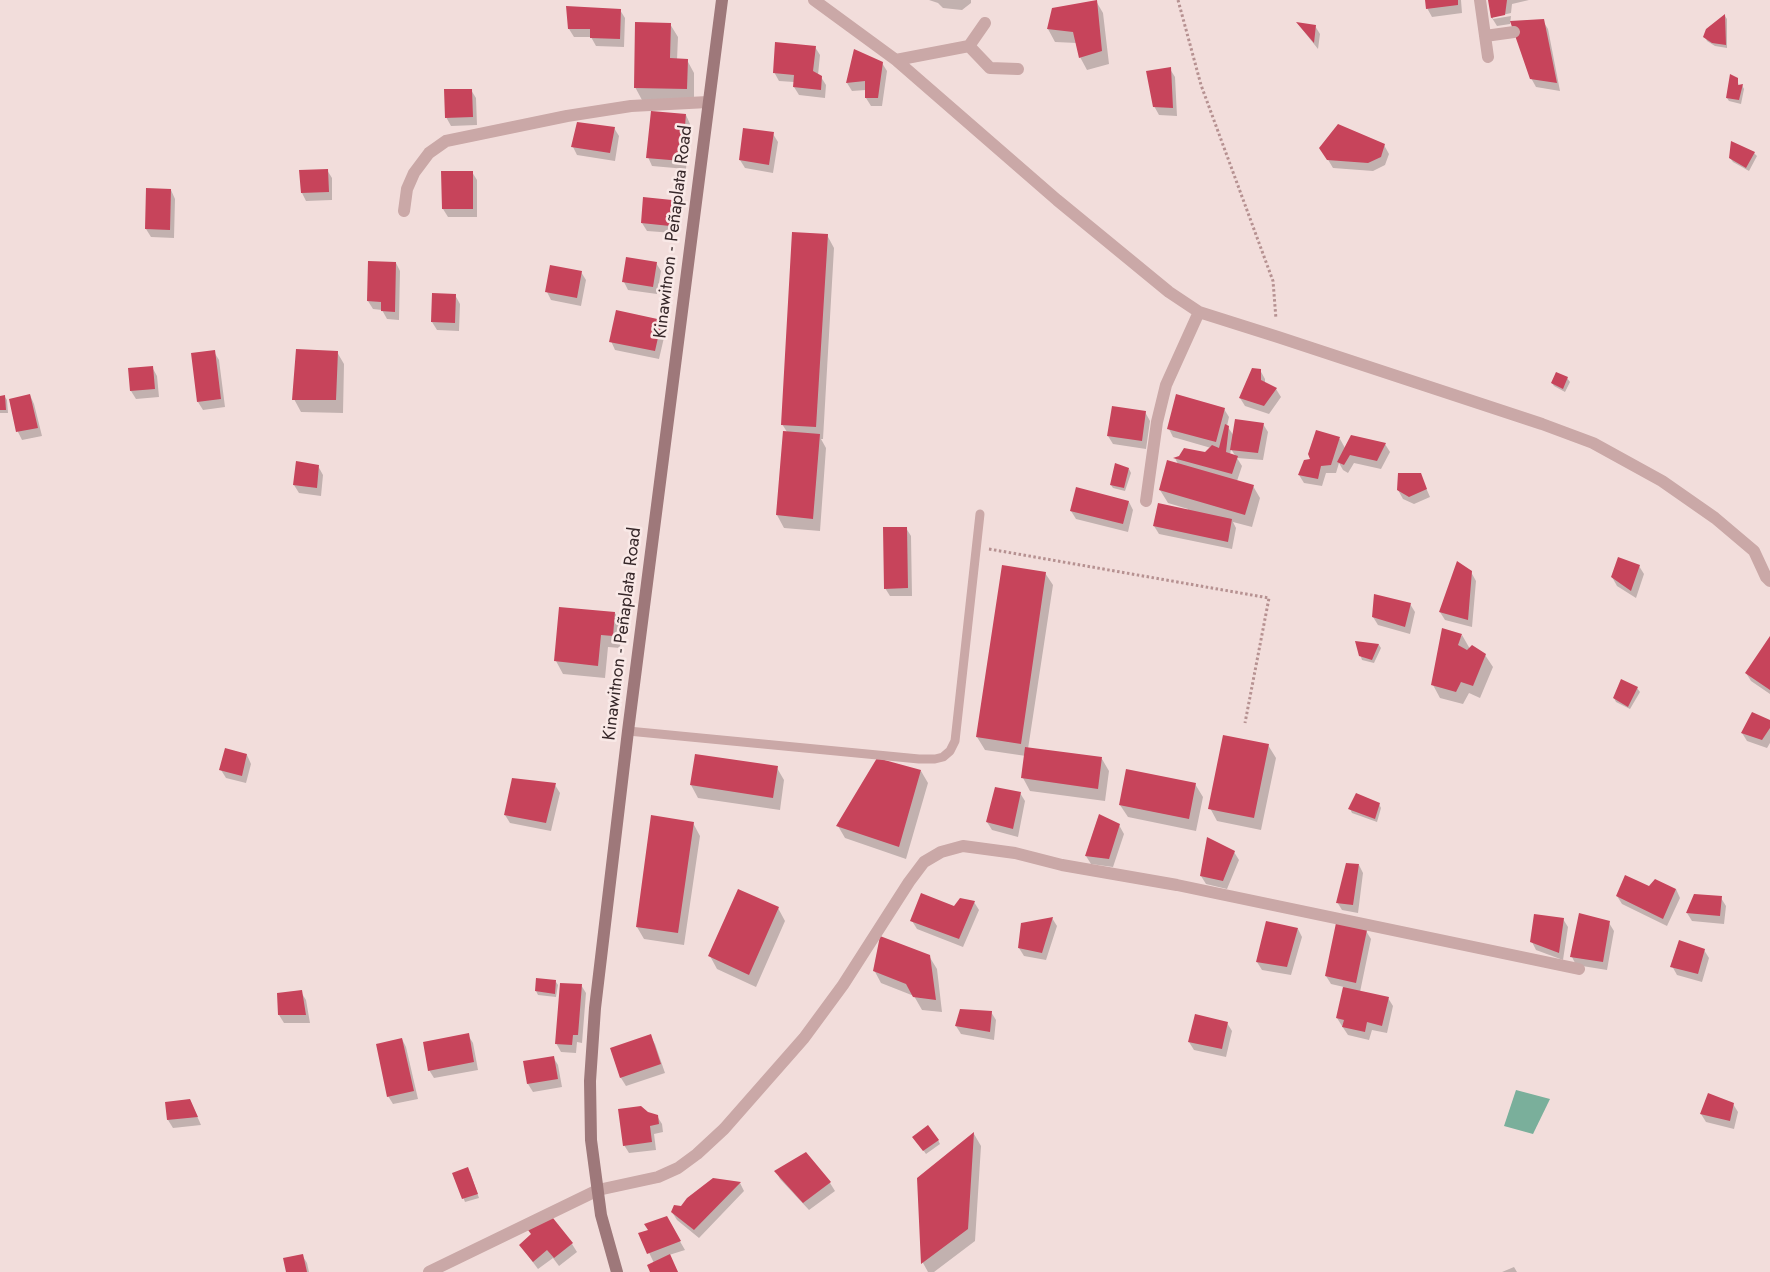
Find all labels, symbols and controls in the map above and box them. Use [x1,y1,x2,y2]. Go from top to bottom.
street label: Kinawitnon - Peñaplata Road [650,124,698,340]
street label: Kinawitnon - Peñaplata Road [599,526,647,742]

